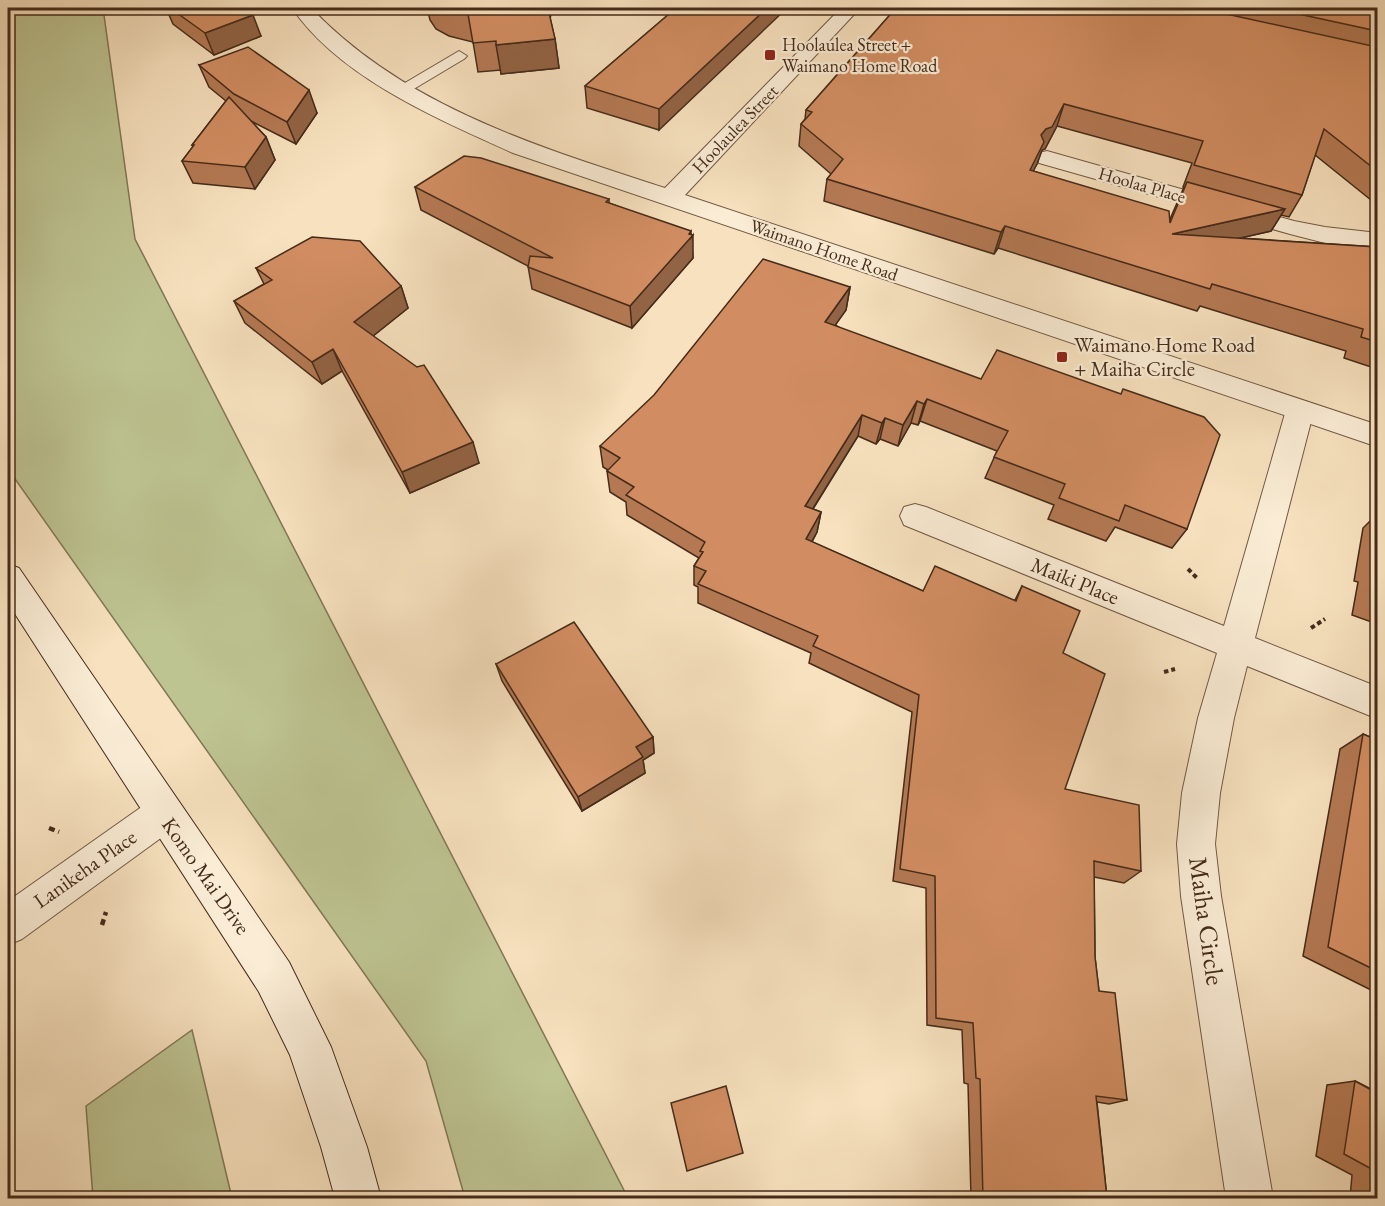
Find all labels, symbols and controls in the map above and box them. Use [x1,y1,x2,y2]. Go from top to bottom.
place label: Hoolaulea Street + Waimano Home Road [782,33,938,77]
marker: Hoolaulea Street + Waimano Home Road [763,48,777,62]
street label: Hoolaulea Street [686,79,783,178]
street label: Hoolaa Place [1096,161,1188,208]
street label: Waimano Home Road [747,213,902,286]
place label: Waimano Home Road + Maiha Circle [1074,331,1256,382]
marker: Waimano Home Road + Maiha Circle [1055,350,1069,364]
street label: Maiki Place [1027,551,1123,610]
street label: Komo Mai Drive [156,812,257,939]
street label: Lanikeha Place [28,823,141,914]
street label: Maiha Circle [1181,855,1233,987]

